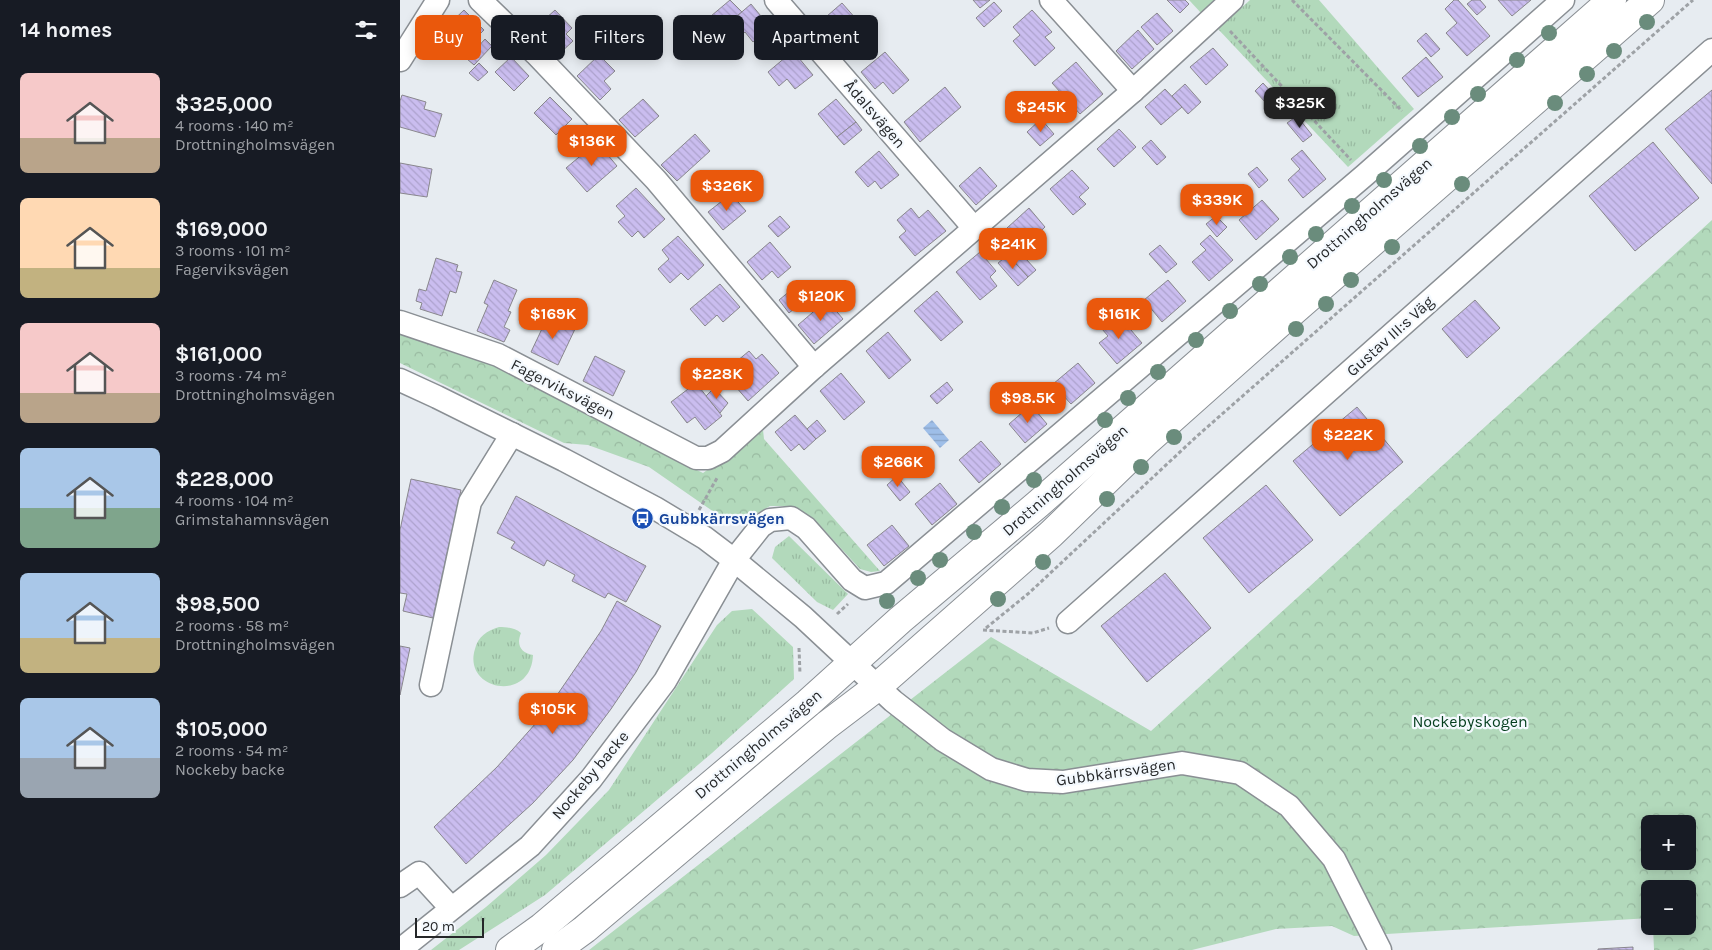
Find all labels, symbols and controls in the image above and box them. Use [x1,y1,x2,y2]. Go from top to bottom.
chip: Buy [415,15,481,60]
chip: Rent [491,15,565,60]
chip: Filters [575,15,663,60]
chip: New [673,15,744,60]
chip: Apartment [754,15,878,60]
icon: filters [352,16,380,44]
text: 14 homes [20,18,112,42]
street label: Ådalsvägen [840,76,910,152]
pin: $325K [1265,86,1335,129]
pin: $245K [1006,90,1076,133]
text: $325,000 [175,92,273,116]
icon: home [60,93,120,153]
text: $325K [1275,93,1325,112]
text: $245K [1016,97,1066,116]
text: 4 rooms · 140 m² [175,116,294,135]
pin: $136K [557,124,627,167]
text: $136K [569,131,615,150]
text: Drottningholmsvägen [175,135,335,154]
street label: Drottningholmsvägen [1302,153,1436,273]
pin: $326K [692,170,762,212]
text: $326K [702,176,752,195]
pin: $339K [1182,184,1252,226]
text: $339K [1191,190,1243,209]
text: $169,000 [175,217,268,241]
icon: home [60,218,120,278]
pin: $241K [978,228,1048,270]
text: $241K [990,234,1036,253]
text: 3 rooms · 101 m² [175,241,291,260]
text: Fagerviksvägen [175,260,289,279]
pin: $120K [786,280,856,322]
text: $120K [798,286,845,305]
street label: Gustav III:s Väg [1342,292,1438,380]
pin: $169K [518,298,588,340]
pin: $161K [1084,298,1154,340]
text: $169K [530,304,576,323]
text: $161K [1098,304,1140,323]
text: $161,000 [175,342,262,366]
icon: home [60,343,120,403]
street label: Fagerviksvägen [508,355,618,423]
pin: $228K [682,358,752,400]
text: $228K [691,364,743,383]
text: 3 rooms · 74 m² [175,366,287,385]
pin: $98.5K [987,382,1069,424]
text: Drottningholmsvägen [175,385,335,404]
text: $98.5K [1001,388,1055,407]
pin: $222K [1313,418,1383,461]
street label: Drottningholmsvägen [998,420,1132,540]
text: $222K [1323,425,1373,444]
pin: $266K [863,446,933,488]
text: $266K [873,452,923,471]
text: $228,000 [175,467,274,491]
icon: home [60,468,120,528]
text: 4 rooms · 104 m² [175,491,294,510]
bus stop icon: Gubbkärrsvägen [631,506,655,530]
place label: Gubbkärrsvägen [659,509,785,528]
text: Grimstahamnsvägen [175,510,329,529]
text: $98,500 [175,592,260,616]
icon: home [60,593,120,653]
text: 2 rooms · 58 m² [175,616,289,635]
text: Drottningholmsvägen [175,635,335,654]
street label: Drottningholmsvägen [691,685,825,803]
pin: $105K [518,692,588,735]
text: $105K [530,699,576,718]
park label: Nockebyskogen [1412,712,1528,731]
text: $105,000 [175,717,268,741]
icon: home [60,718,120,778]
street label: Nockeby backe [547,727,633,823]
text: 2 rooms · 54 m² [175,741,288,760]
street label: Gubbkärrsvägen [1055,754,1177,790]
text: Nockeby backe [175,760,285,779]
map controls [1641,815,1696,935]
button: + [1641,815,1696,870]
button: − [1641,880,1696,935]
scale bar [415,915,484,938]
text: 20 m [422,918,455,935]

